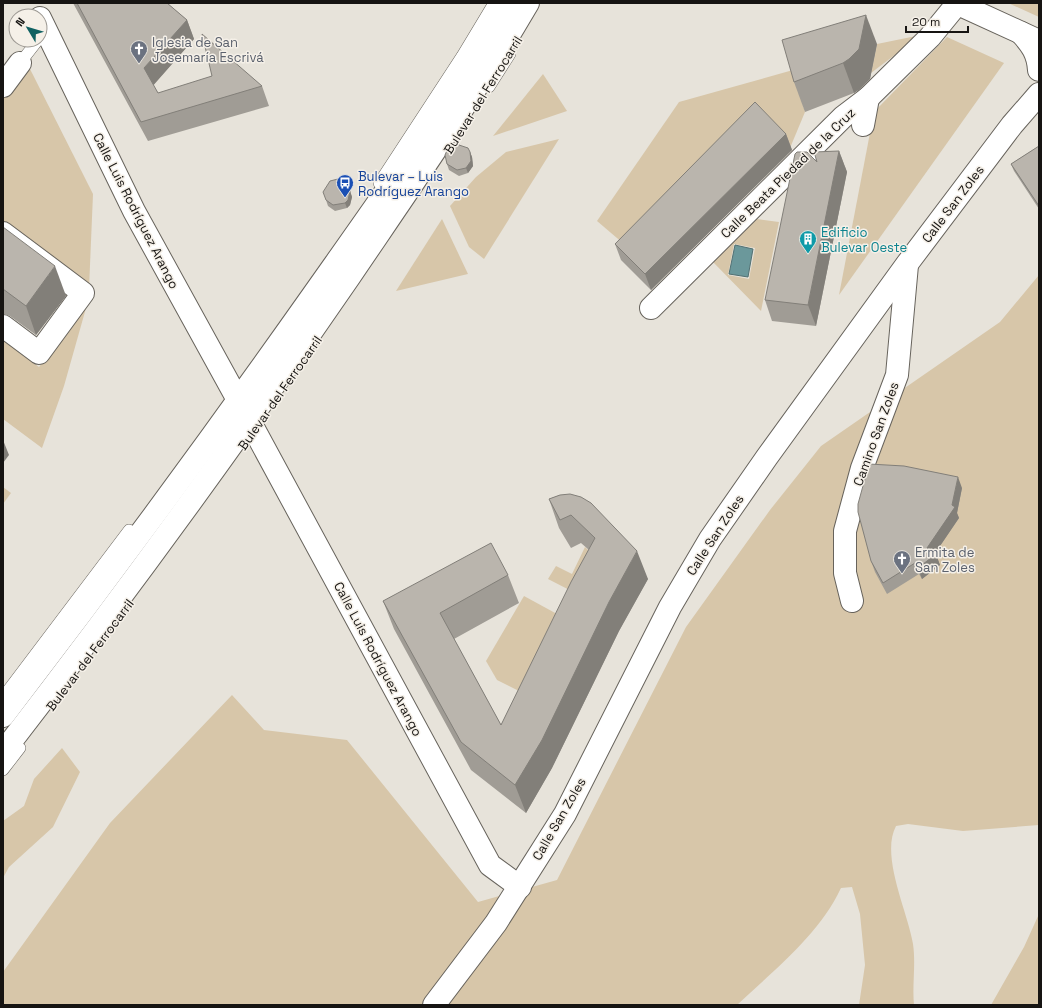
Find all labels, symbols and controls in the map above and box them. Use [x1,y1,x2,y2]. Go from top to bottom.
north arrow [8,8,48,48]
scale bar [906,8,968,34]
text: 20 m [912,14,940,30]
text: N [12,15,28,29]
street label: Bulevar del Ferrocarril [440,33,526,157]
place label: Iglesia de San Josemaría Escrivá [152,34,264,66]
church icon: Iglesia de San Josemaría Escrivá [129,39,149,64]
street label: Calle Beata Piedad de la Cruz [717,104,859,242]
street label: Calle Luis Rodríguez Arango [89,130,183,292]
street label: Calle San Zoles [918,162,988,246]
place label: Bulevar – Luis Rodríguez Arango [358,168,469,200]
bus stop icon: Bulevar – Luis Rodríguez Arango [335,173,355,198]
place label: Edificio Bulevar Oeste [821,224,907,256]
building icon: Edificio Bulevar Oeste [798,229,818,254]
street label: Bulevar del Ferrocarril [234,332,326,454]
street label: Camino San Zoles [849,380,903,488]
street label: Calle San Zoles [683,491,748,579]
place label: Ermita de San Zoles [915,544,975,576]
church icon: Ermita de San Zoles [892,549,912,574]
street label: Calle Luis Rodríguez Arango [330,579,426,739]
street label: Bulevar del Ferrocarril [42,596,138,714]
street label: Calle San Zoles [528,774,590,864]

